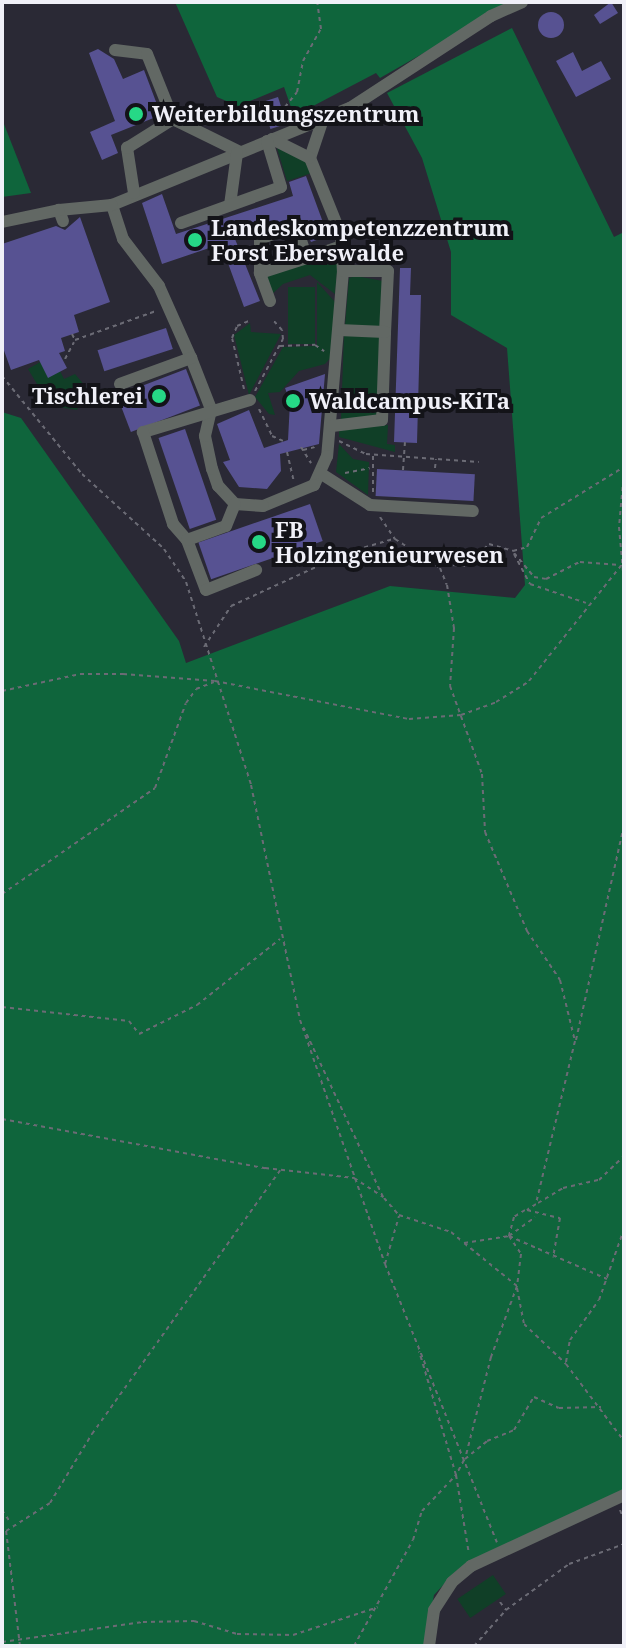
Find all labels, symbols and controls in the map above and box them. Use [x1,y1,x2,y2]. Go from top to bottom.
place label: Weiterbildungszentrum [152,101,419,127]
marker: Weiterbildungszentrum [127,105,145,123]
place label: Landeskompetenzzentrum Forst Eberswalde [211,214,510,266]
marker: Landeskompetenzzentrum Forst Eberswalde [186,231,204,249]
place label: Tischlerei [32,383,143,409]
marker: Tischlerei [150,387,168,405]
place label: Waldcampus-KiTa [309,388,510,414]
marker: Waldcampus-KiTa [284,392,302,410]
place label: FB Holzingenieurwesen [275,516,504,568]
marker: FB Holzingenieurwesen [250,533,268,551]

